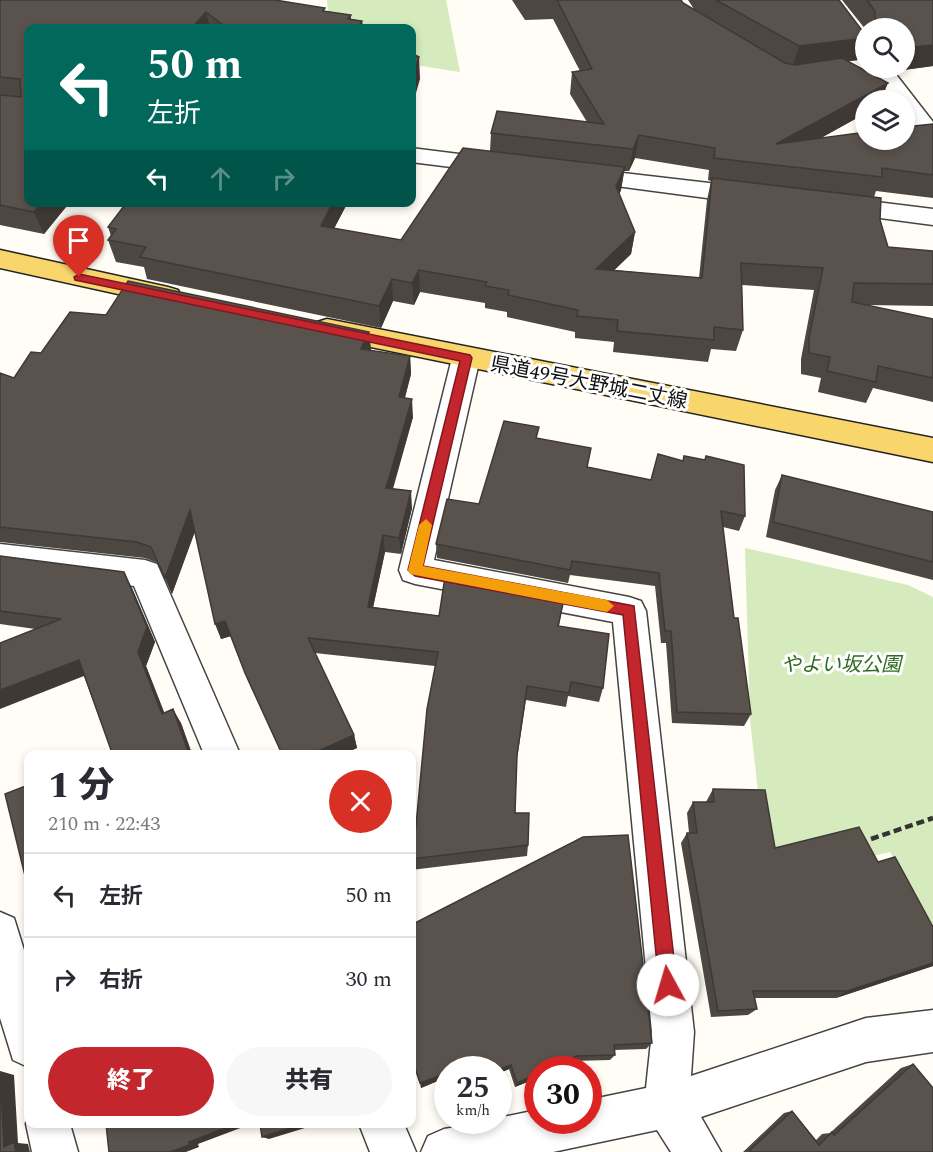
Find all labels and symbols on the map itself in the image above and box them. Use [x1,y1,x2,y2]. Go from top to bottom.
pin [53,215,104,277]
street label: 県道49号大野城二丈線 [488,349,690,417]
park label: やよい坂公園 [781,650,904,680]
position arrow [636,953,700,1017]
speed limit sign: 30 [524,1056,602,1134]

